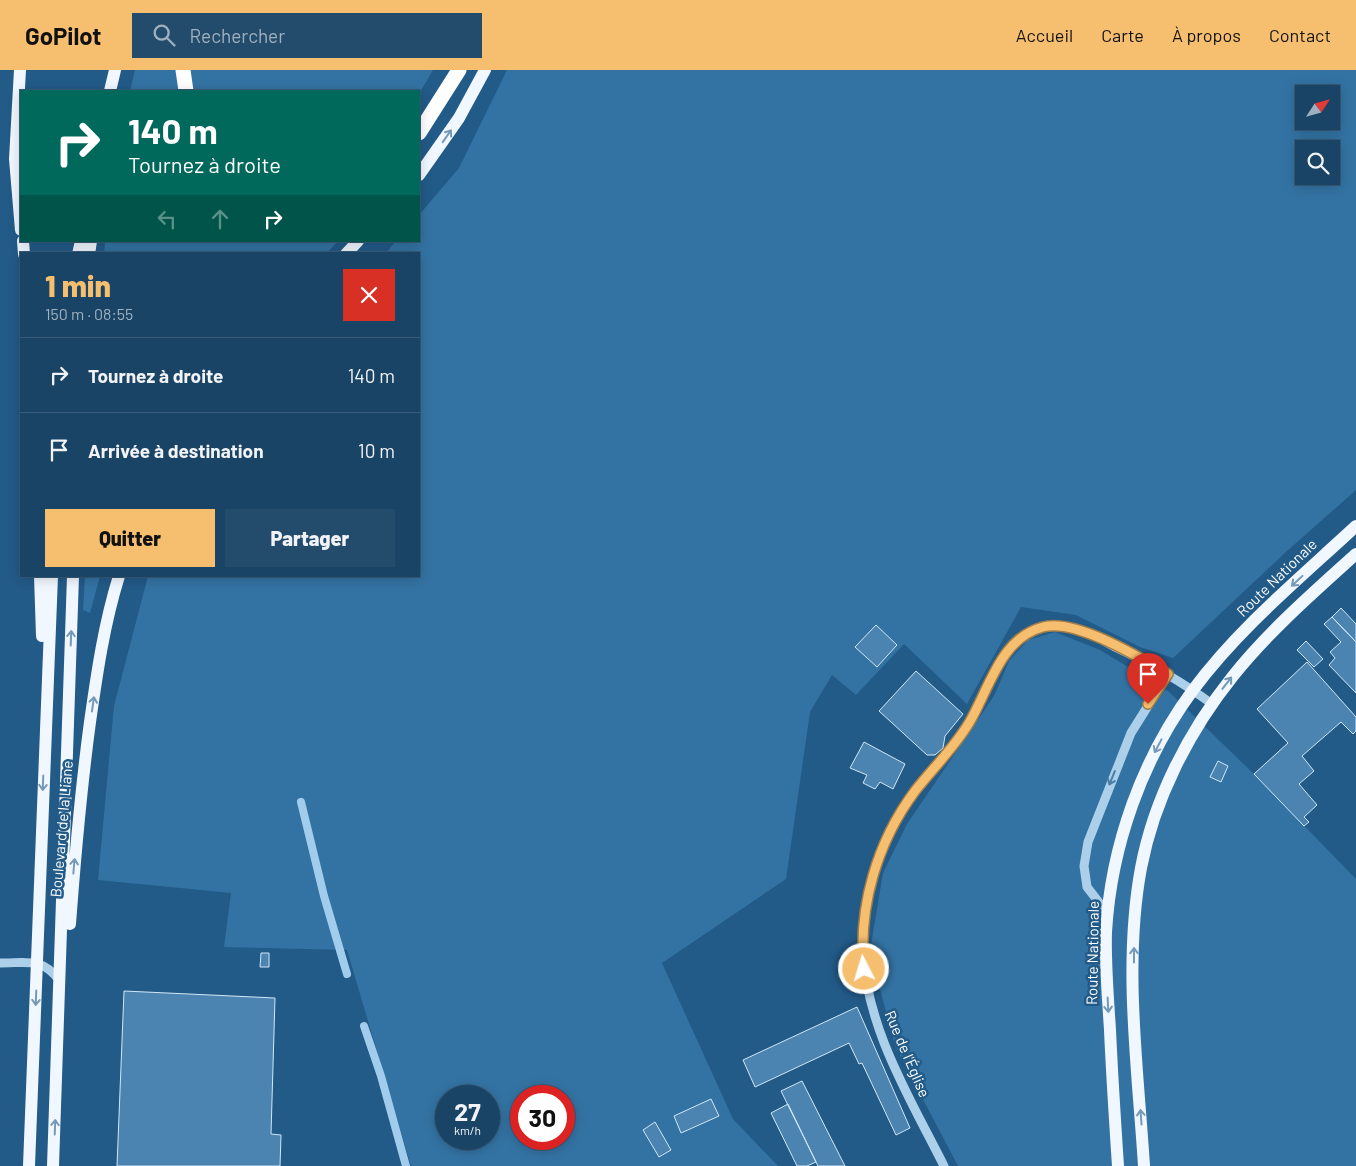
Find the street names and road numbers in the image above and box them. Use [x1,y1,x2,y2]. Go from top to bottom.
street label: Route Nationale [1233,535,1320,620]
street label: Boulevard de la Liane [46,760,76,898]
street label: Route Nationale [1082,901,1102,1005]
street label: Rue de l'Église [882,1008,934,1100]

